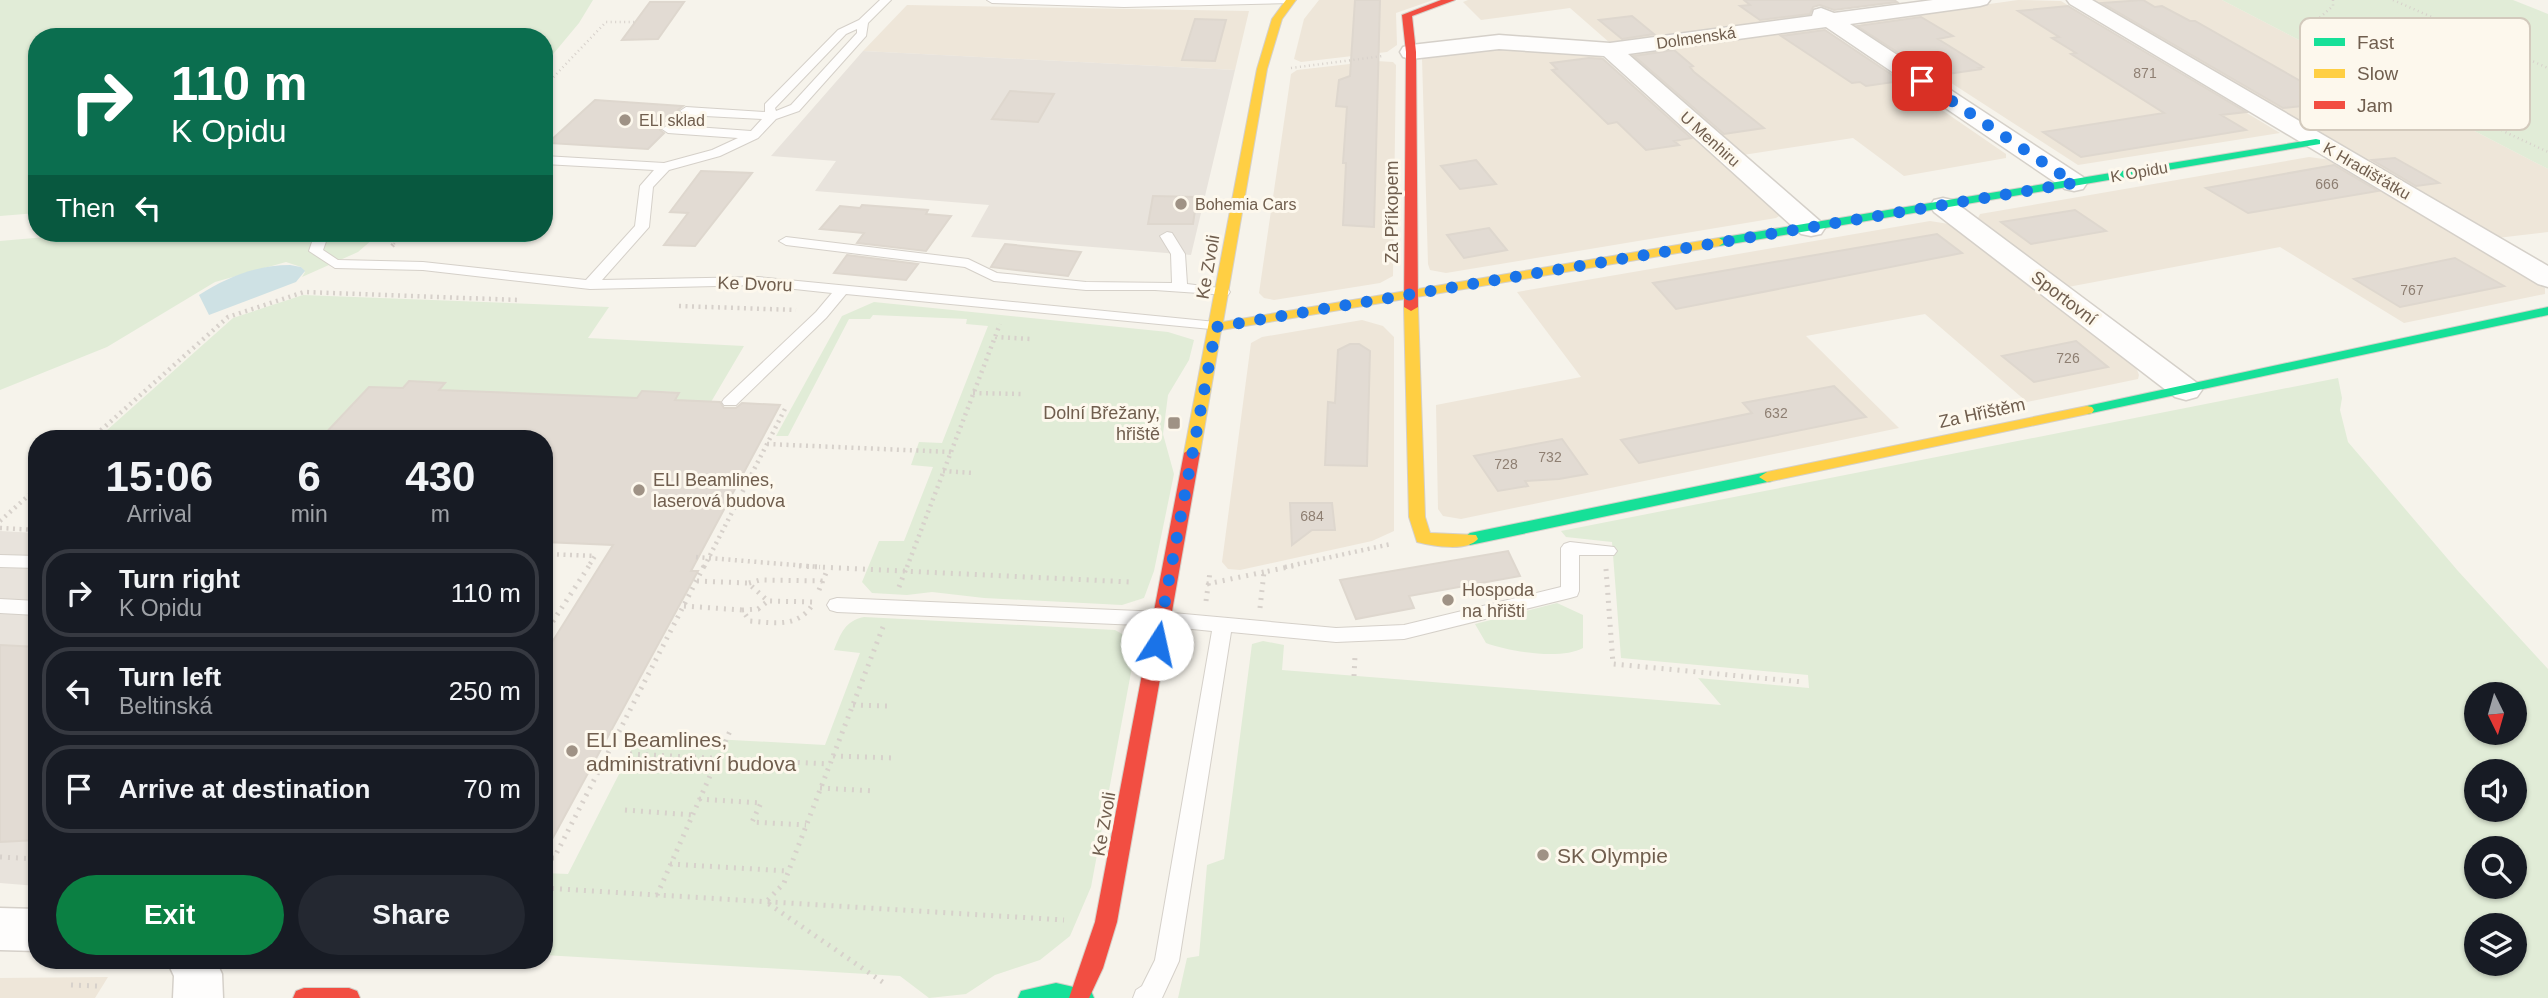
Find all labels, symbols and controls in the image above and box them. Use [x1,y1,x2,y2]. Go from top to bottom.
legend [2300,18,2530,130]
street label: Dolmenská [1655,24,1737,52]
text: Fast [2357,32,2395,53]
pin [1892,51,1952,111]
icon: right [56,56,147,147]
text: 110 m [171,56,307,110]
icon: arrive [1903,62,1941,100]
text: Slow [2357,63,2398,84]
house number: 871 [2133,65,2157,81]
text: Jam [2357,95,2393,116]
street label: U Menhiru [1677,108,1743,170]
marker: ELI sklad [617,112,633,128]
place label: ELI sklad [639,112,705,129]
text: K Opidu [171,113,287,149]
street label: K Hradišťátku [2320,139,2414,203]
street label: K Opidu [2109,159,2169,185]
street label: Za Příkopem [1382,160,1402,264]
house number: 666 [2315,176,2339,192]
icon: left [129,189,167,227]
text: Then [56,193,115,223]
marker: Bohemia Cars [1173,196,1189,212]
place label: Bohemia Cars [1195,196,1296,213]
street label: Ke Zvoli [1193,233,1223,301]
street label: Sportovní [2027,267,2101,329]
street label: Ke Dvoru [717,273,793,295]
house number: 767 [2400,282,2424,298]
house number: 726 [2056,350,2080,366]
street label: Za Hřištěm [1937,394,2027,432]
place label: Dolní Břežany, hřiště [1043,403,1160,444]
house number: 632 [1764,405,1788,421]
marker: Dolní Břežany, hřiště [1166,415,1182,431]
house number: 732 [1538,449,1562,465]
text: 15:06 [106,453,213,500]
text: 6 [297,453,321,500]
text: 430 [405,453,475,500]
house number: 728 [1494,456,1518,472]
place label: ELI Beamlines, laserová budova [653,470,786,511]
marker: ELI Beamlines, laserová budova [631,482,647,498]
text: Arrival [127,501,192,527]
text: min [291,501,328,527]
text: m [431,501,450,527]
house number: 684 [1300,508,1324,524]
text: Turn right [119,564,240,594]
icon: right [60,574,98,612]
text: 110 m [451,578,521,608]
place label: Hospoda na hřišti [1462,580,1535,621]
marker: Hospoda na hřišti [1440,592,1456,608]
text: K Opidu [119,595,202,621]
position arrow [1120,607,1194,681]
text: Turn left [119,662,221,692]
icon: left [60,672,98,710]
text: 250 m [449,676,521,706]
north arrow [2464,682,2527,746]
map controls [2464,682,2527,976]
text: Beltinská [119,693,212,719]
place label: ELI Beamlines, administrativní budova [586,728,796,775]
marker: ELI Beamlines, administrativní budova [564,743,580,759]
button: sound [2464,759,2527,822]
icon: arrive [60,770,98,808]
text: Arrive at destination [119,774,370,804]
text: 70 m [463,774,521,804]
street label: Ke Zvoli [1089,790,1119,858]
button: search [2464,836,2527,899]
place label: SK Olympie [1557,844,1668,867]
marker: SK Olympie [1535,847,1551,863]
button: Exit [56,875,284,955]
button: Share [298,875,525,955]
button: layers [2464,913,2527,976]

